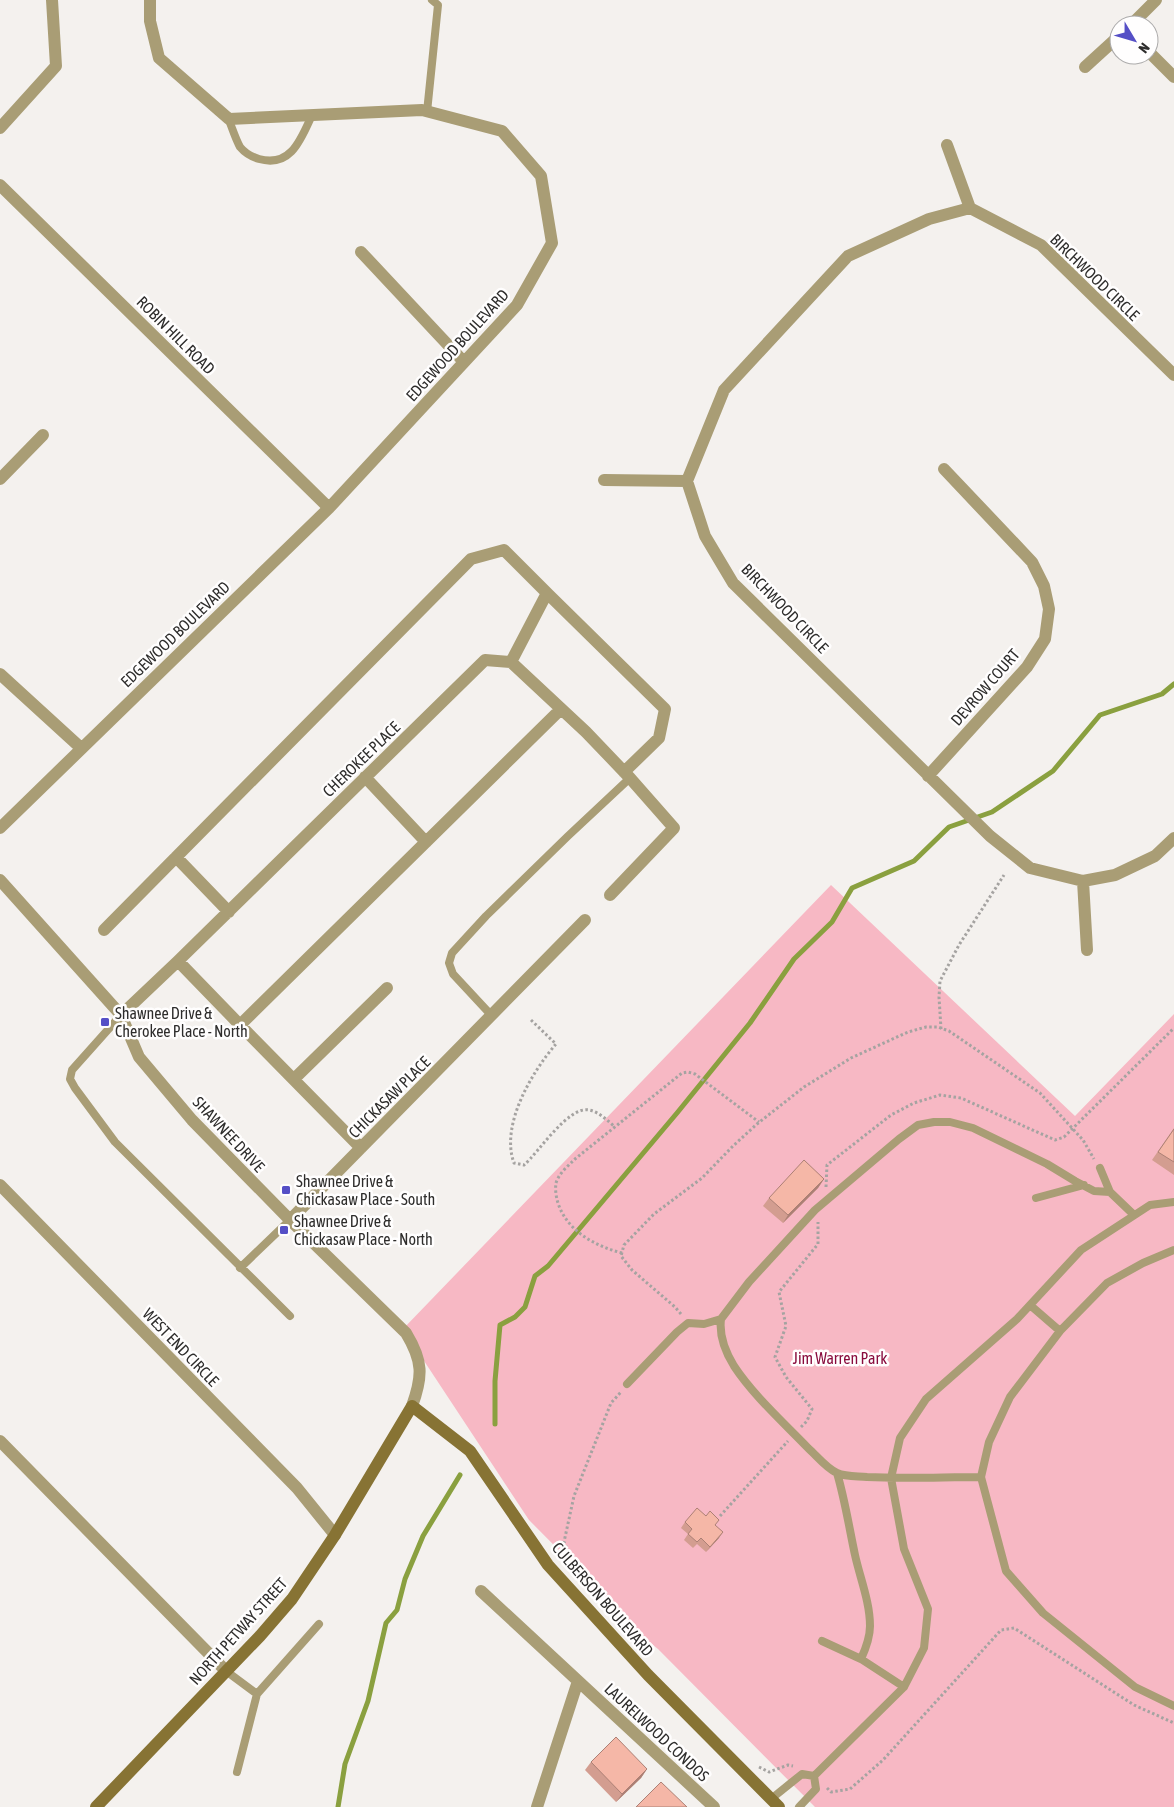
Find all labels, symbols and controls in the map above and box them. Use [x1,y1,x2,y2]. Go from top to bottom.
north arrow [1109,15,1159,65]
text: N [1135,40,1153,56]
street label: BIRCHWOOD CIRCLE [1047,230,1143,324]
street label: EDGEWOOD BOULEVARD [402,285,512,405]
street label: ROBIN HILL ROAD [133,292,219,378]
street label: BIRCHWOOD CIRCLE [738,560,832,656]
street label: EDGEWOOD BOULEVARD [117,577,233,691]
street label: DEVROW COURT [947,645,1023,729]
street label: CHEROKEE PLACE [319,718,403,800]
place label: Shawnee Drive & Cherokee Place - North [115,1004,248,1040]
marker: Shawnee Drive & Cherokee Place - North [99,1016,111,1028]
street label: CHICKASAW PLACE [345,1053,433,1141]
street label: SHAWNEE DRIVE [190,1093,268,1175]
place label: Shawnee Drive & Chickasaw Place - South [296,1172,435,1208]
marker: Shawnee Drive & Chickasaw Place - South [280,1184,292,1196]
place label: Shawnee Drive & Chickasaw Place - North [294,1212,433,1248]
marker: Shawnee Drive & Chickasaw Place - North [278,1224,290,1236]
street label: WEST END CIRCLE [139,1304,223,1390]
park label: Jim Warren Park [793,1349,887,1367]
street label: CULBERSON BOULEVARD [549,1539,657,1660]
street label: NORTH PETWAY STREET [185,1574,291,1688]
street label: LAURELWOOD CONDOS [601,1679,713,1785]

